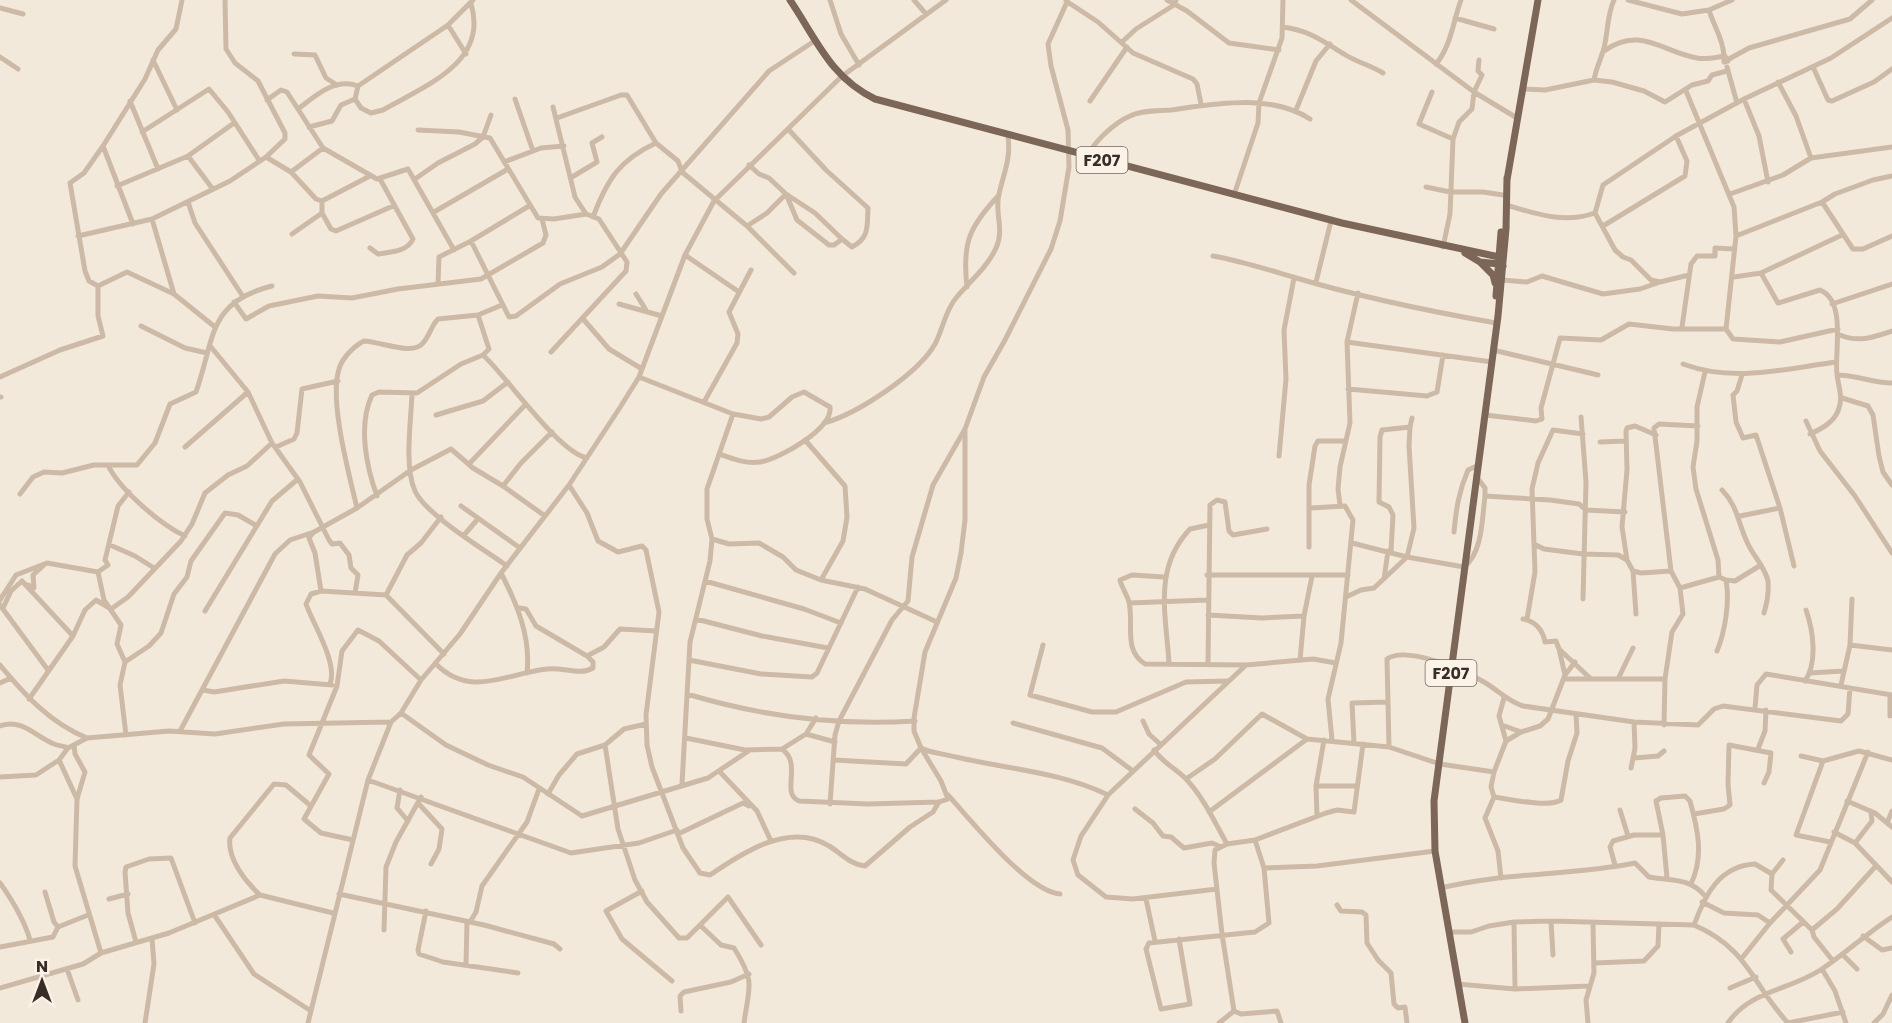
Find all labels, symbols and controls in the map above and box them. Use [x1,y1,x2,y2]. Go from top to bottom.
road number: F207 [1076,147,1128,173]
road number: F207 [1426,660,1476,686]
north arrow [12,951,72,1011]
text: N [36,955,48,978]

